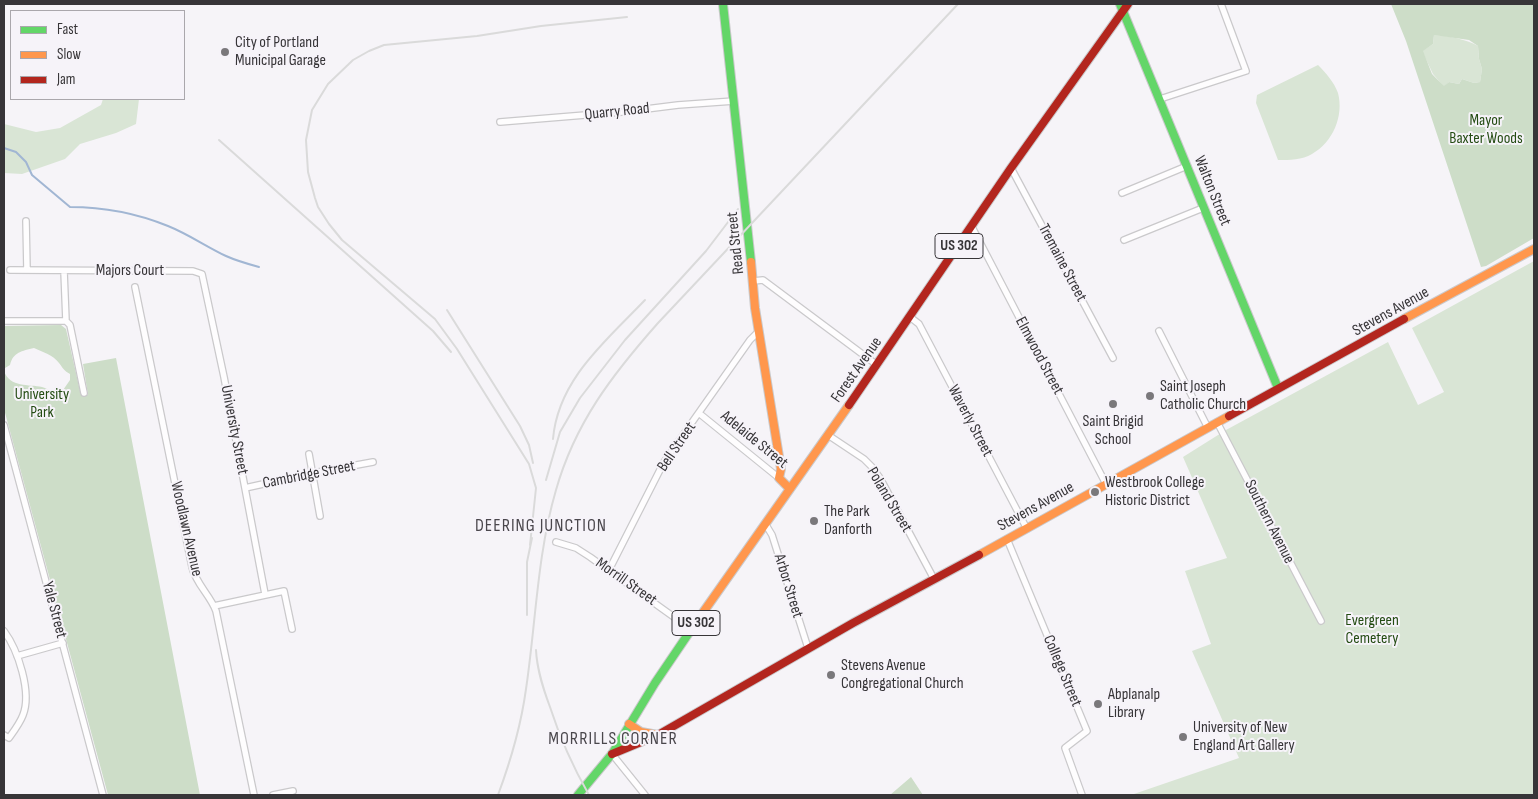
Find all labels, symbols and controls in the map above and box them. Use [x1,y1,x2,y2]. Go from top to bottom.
legend [10,10,185,100]
text: Fast [57,20,78,39]
place label: City of Portland Municipal Garage [235,33,326,71]
text: Slow [57,45,81,64]
marker: City of Portland Municipal Garage [219,46,231,58]
text: Jam [57,70,75,89]
street label: Quarry Road [583,99,651,125]
park label: Mayor Baxter Woods [1449,111,1523,149]
street label: Walton Street [1189,153,1235,229]
street label: Read Street [723,211,749,275]
street label: Tremaine Street [1034,221,1090,305]
road number: US 302 [935,234,983,258]
street label: Majors Court [96,261,164,281]
street label: Stevens Avenue [1349,283,1433,341]
street label: Elmwood Street [1011,314,1067,398]
street label: Forest Avenue [827,334,887,406]
place label: Saint Joseph Catholic Church [1160,377,1246,415]
street label: Waverly Street [943,382,997,460]
street label: University Street [216,384,252,476]
park label: University Park [15,385,69,423]
marker: Saint Joseph Catholic Church [1144,390,1156,402]
marker: Saint Brigid School [1107,398,1119,410]
street label: Adelaide Street [716,407,792,473]
place label: Saint Brigid School [1082,412,1144,450]
street label: Bell Street [653,418,701,476]
street label: Cambridge Street [261,457,357,493]
street label: Poland Street [862,464,916,536]
place label: Westbrook College Historic District [1105,473,1205,511]
street label: Southern Avenue [1240,477,1298,567]
street label: Stevens Avenue [994,478,1078,536]
street label: Woodlawn Avenue [166,480,206,578]
marker: Westbrook College Historic District [1089,486,1101,498]
place label: The Park Danforth [824,502,872,540]
district label: DEERING JUNCTION [473,515,609,537]
marker: The Park Danforth [808,515,820,527]
street label: Arbor Street [769,552,807,620]
street label: Morrill Street [592,554,660,610]
street label: Yale Street [37,580,71,640]
road number: US 302 [672,610,720,636]
park label: Evergreen Cemetery [1345,611,1399,649]
street label: College Street [1038,632,1086,710]
place label: Stevens Avenue Congregational Church [841,656,963,694]
marker: Stevens Avenue Congregational Church [825,669,837,681]
place label: Abplanalp Library [1108,685,1160,723]
marker: Abplanalp Library [1092,698,1104,710]
place label: University of New England Art Gallery [1193,718,1295,756]
district label: MORRILLS CORNER [546,728,680,750]
marker: University of New England Art Gallery [1177,731,1189,743]

